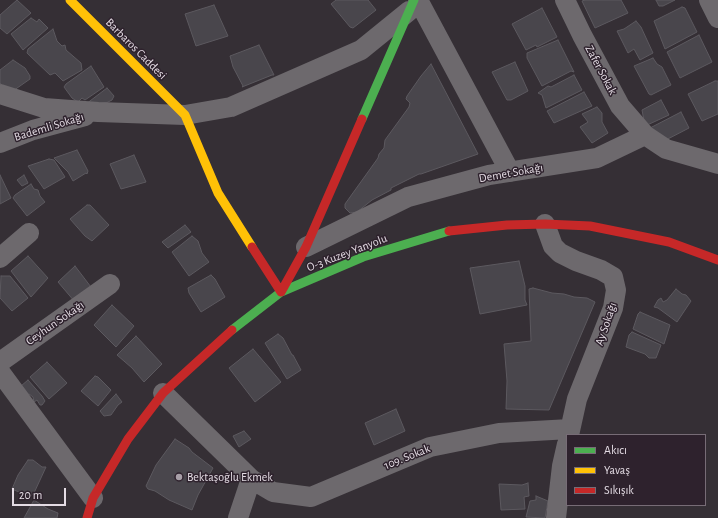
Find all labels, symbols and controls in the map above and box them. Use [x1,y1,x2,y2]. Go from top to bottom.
street label: Barbaros Caddesi [102,15,170,83]
street label: Zafer Sokak [582,43,620,97]
street label: Bademli Sokağı [12,110,86,144]
street label: Demet Sokağı [478,160,544,186]
street label: O-3 Kuzey Yanyolu [305,231,389,275]
street label: Ceyhun Sokağı [23,298,87,348]
street label: Ay Sokağı [592,301,620,347]
legend [566,434,706,506]
street label: 109. Sokak [382,441,432,473]
text: Akıcı [604,444,627,456]
text: Yavaş [604,464,630,476]
place label: Bektaşoğlu Ekmek [187,470,273,484]
marker: Bektaşoğlu Ekmek [174,472,184,482]
scale bar [14,480,68,506]
text: Sıkışık [604,484,634,496]
text: 20 m [19,489,42,501]

